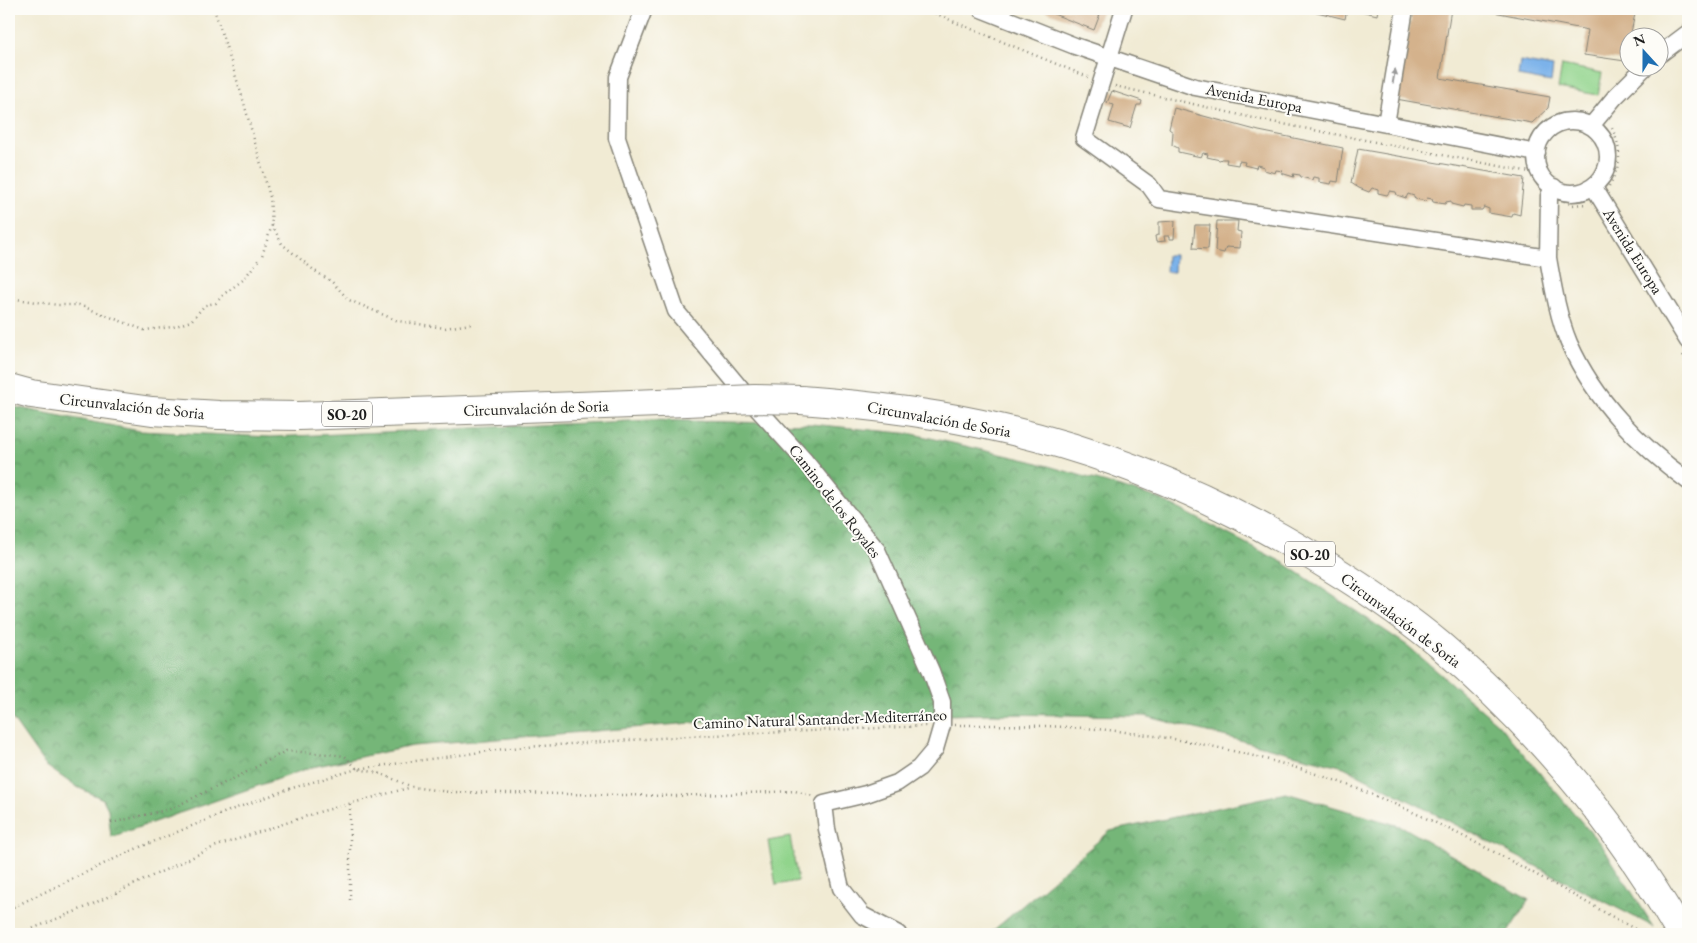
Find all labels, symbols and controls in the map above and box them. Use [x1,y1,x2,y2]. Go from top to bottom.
north arrow [1620,28,1670,78]
text: N [1631,29,1648,50]
one-way arrow [1390,68,1398,84]
street label: Avenida Europa [1203,78,1305,118]
street label: Avenida Europa [1598,203,1668,299]
street label: Circunvalación de Soria [59,388,206,424]
street label: Circunvalación de Soria [463,395,610,421]
street label: Circunvalación de Soria [866,396,1013,442]
road number: SO-20 [322,402,372,426]
street label: Camino de los Royales [784,440,886,562]
road number: SO-20 [1285,542,1335,566]
street label: Circunvalación de Soria [1337,568,1466,673]
street label: Camino Natural Santander-Mediterráneo [693,704,947,734]

